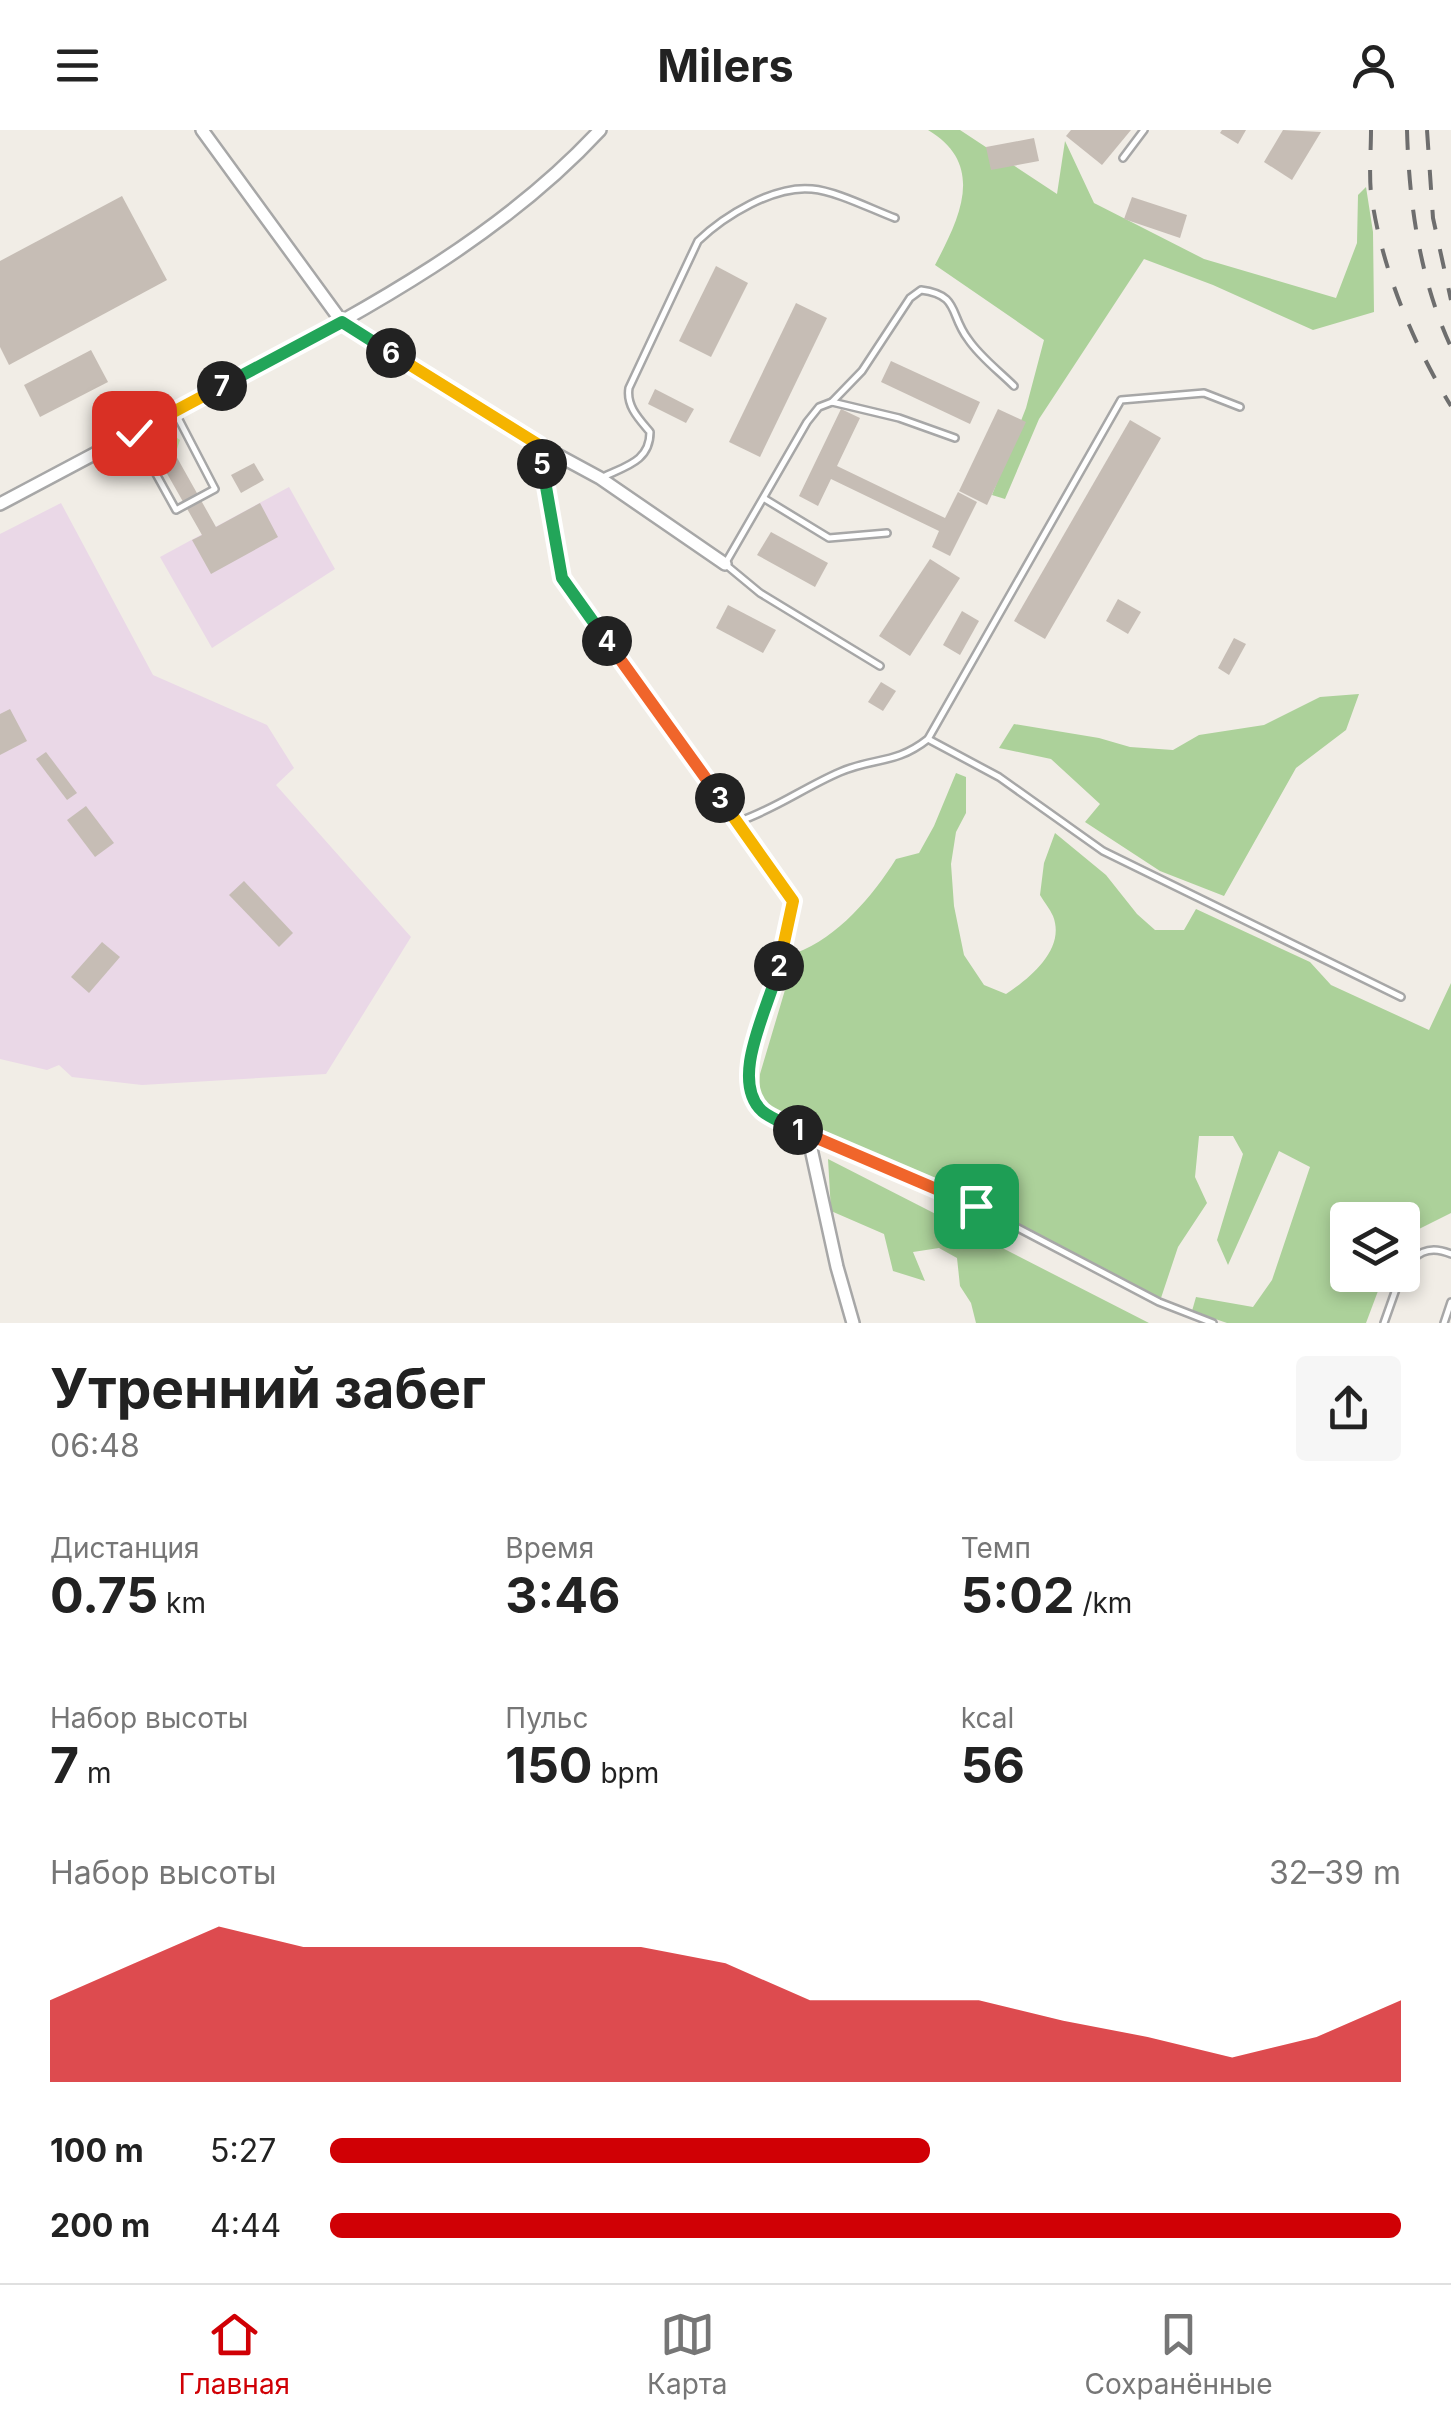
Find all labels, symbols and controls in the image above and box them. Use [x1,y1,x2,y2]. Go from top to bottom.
icon: menu [50,38,105,93]
text: Milers [657,38,794,93]
icon: person [1346,38,1401,93]
pin: 6 [366,328,416,378]
text: 6 [382,336,400,370]
pin: 7 [197,361,247,411]
text: 7 [214,369,230,403]
pin [92,391,177,476]
icon: check [107,406,162,461]
pin: 5 [517,439,567,489]
text: 5 [533,447,551,481]
pin: 4 [582,616,632,666]
text: 4 [598,624,616,658]
pin: 3 [695,773,745,823]
text: 3 [711,781,729,815]
pin: 2 [754,941,804,991]
text: 2 [770,949,788,983]
pin: 1 [773,1105,823,1155]
text: 1 [792,1113,804,1147]
pin [934,1164,1019,1249]
icon: arrive [949,1179,1004,1234]
map controls [1330,1202,1420,1292]
button: layers [1330,1202,1420,1292]
text: Утренний забег [50,1355,486,1421]
button: share [1296,1356,1401,1461]
text: 06:48 [50,1426,140,1465]
text: Дистанция [50,1531,200,1565]
text: Время [505,1531,594,1565]
text: Темп [961,1531,1031,1565]
text: 0.75 [50,1565,158,1625]
text: 3:46 [505,1565,621,1625]
text: 5:02 [961,1565,1075,1625]
text: km [158,1586,206,1620]
text: /km [1075,1586,1132,1620]
text: Набор высоты [50,1701,248,1735]
text: Пульс [505,1701,588,1735]
text: kcal [961,1701,1014,1735]
text: 7 [50,1735,79,1795]
text: 150 [505,1735,593,1795]
text: 56 [961,1735,1025,1795]
text: m [79,1756,111,1790]
text: bpm [593,1756,659,1790]
text: Набор высоты [50,1853,277,1892]
text: 32–39 m [1269,1853,1401,1892]
text: 100 m [50,2131,144,2170]
text: 5:27 [210,2131,276,2170]
text: 200 m [50,2206,150,2245]
text: 4:44 [210,2206,281,2245]
tab: Главная [178,2307,290,2401]
tab: Карта [647,2307,728,2401]
tab: Сохранённые [1085,2307,1273,2401]

